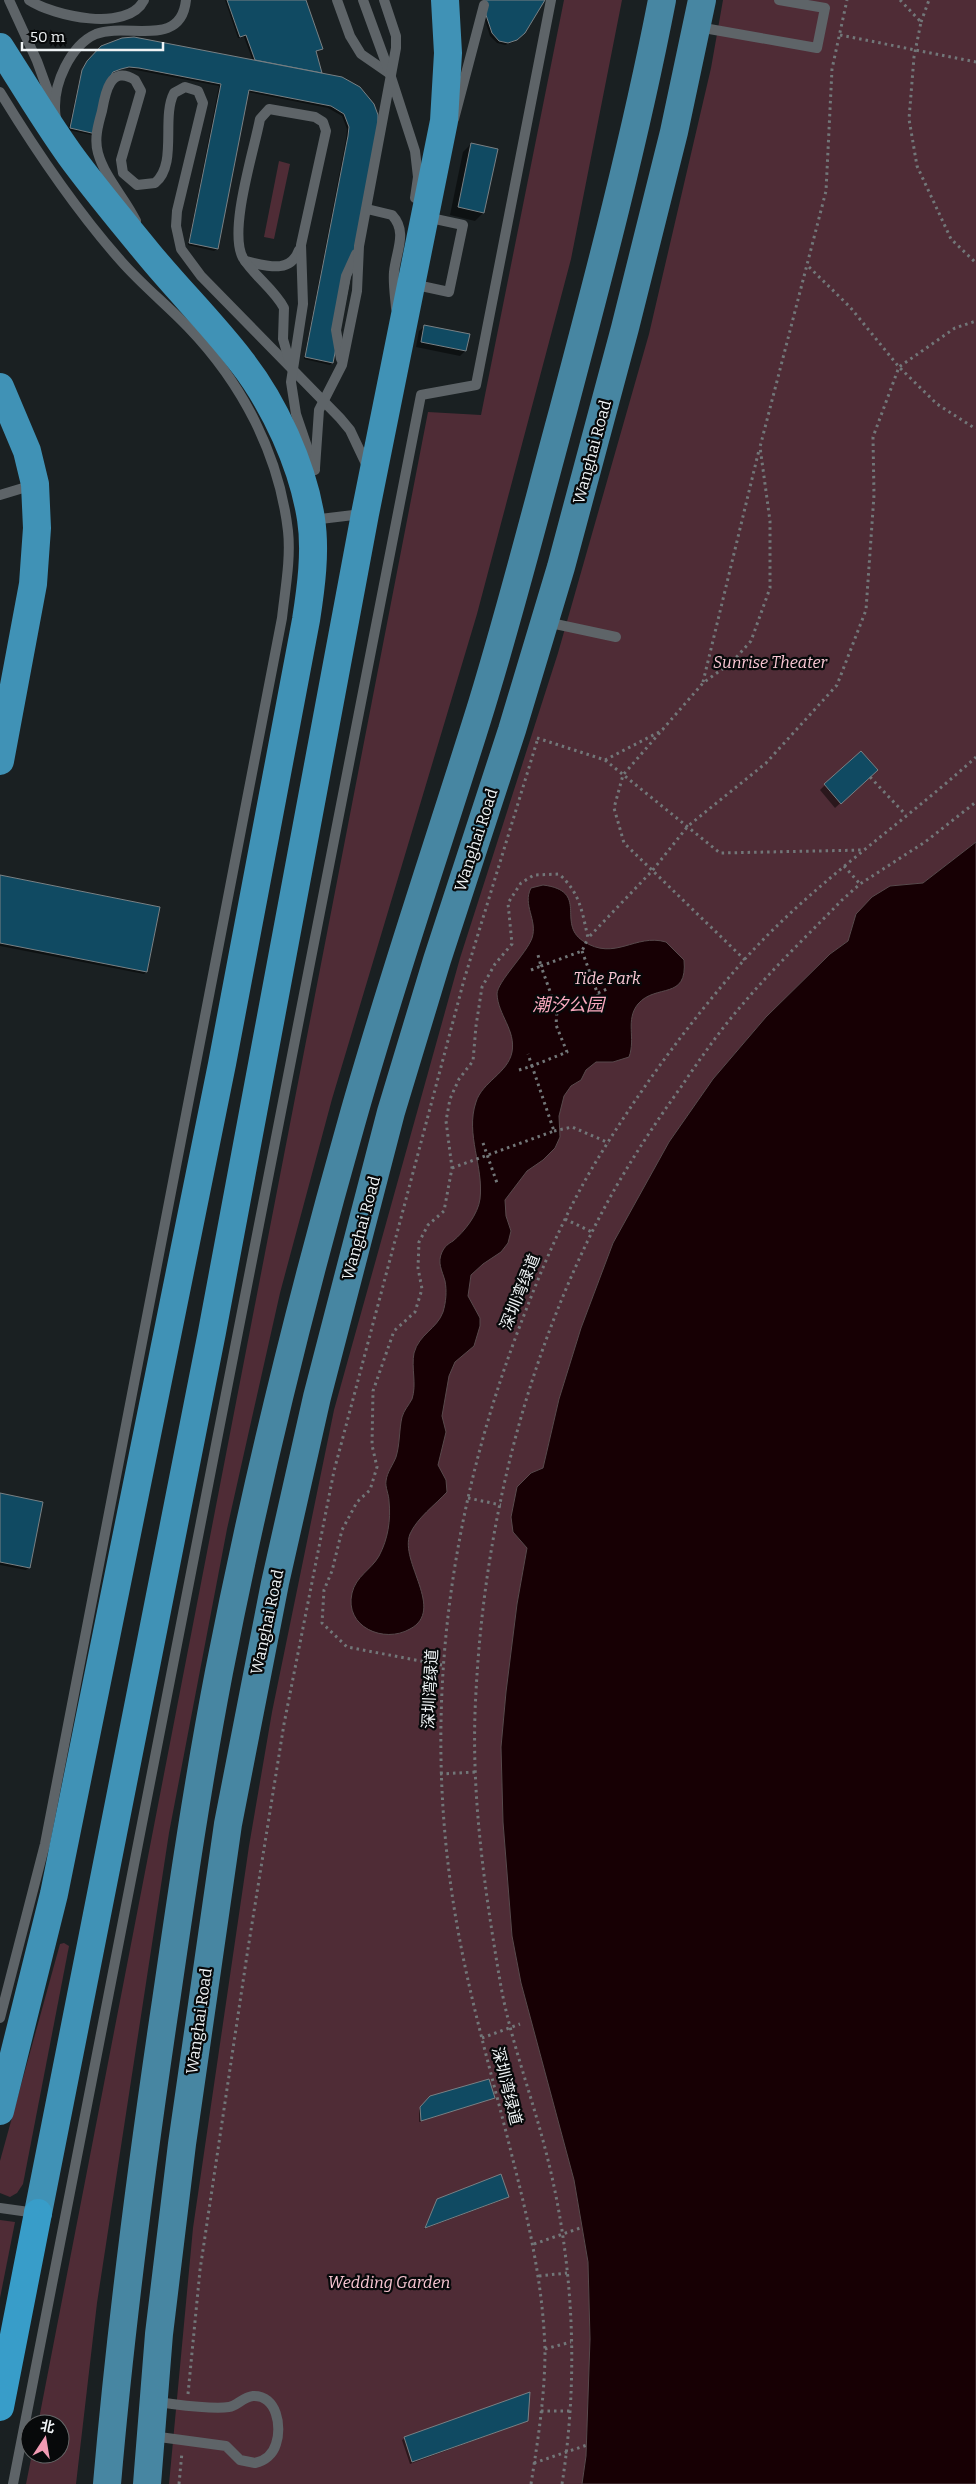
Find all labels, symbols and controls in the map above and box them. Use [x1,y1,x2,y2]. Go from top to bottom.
scale bar [22,20,164,52]
text: 50 m [30,28,66,46]
street label: Wanghai Road [569,397,615,506]
park label: Sunrise Theater [713,653,829,672]
street label: Wanghai Road [450,786,502,894]
park label: Tide Park [573,969,641,988]
water label: 潮汐公园 [532,994,607,1016]
street label: Wanghai Road [338,1173,384,1282]
street label: 深圳湾绿道 [496,1251,544,1333]
street label: Wanghai Road [247,1567,288,1676]
street label: 深圳湾绿道 [418,1649,442,1729]
street label: Wanghai Road [182,1966,216,2075]
street label: 深圳湾绿道 [488,2045,526,2127]
park label: Wedding Garden [328,2273,450,2292]
north arrow [20,2414,70,2464]
text: 北 [39,2417,56,2437]

